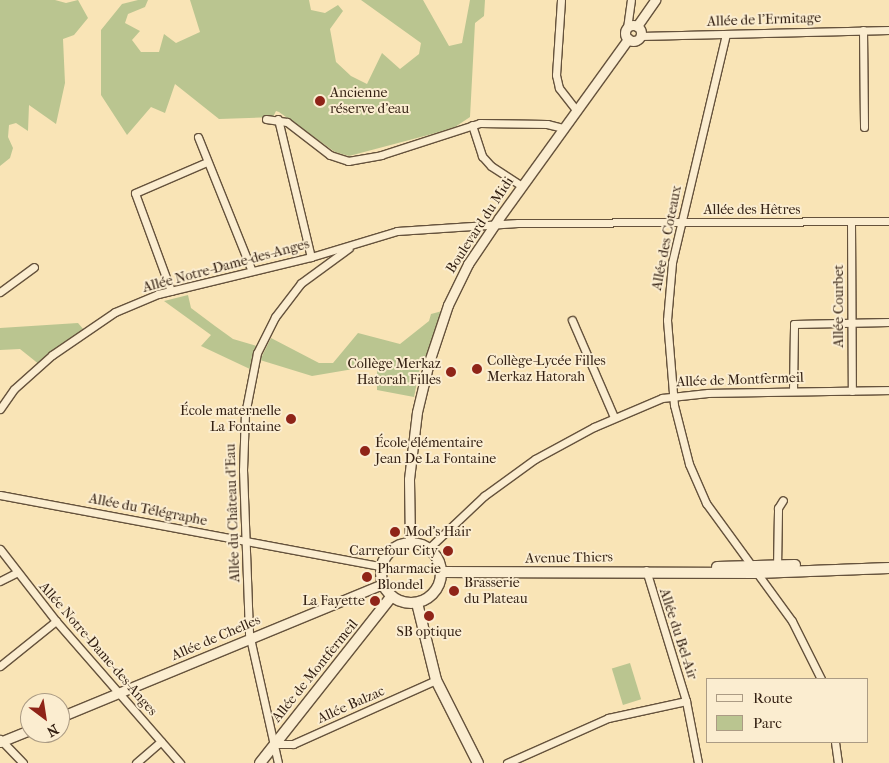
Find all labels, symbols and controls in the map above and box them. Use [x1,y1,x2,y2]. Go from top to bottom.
street label: Allée de l'Ermitage [707,10,821,30]
place label: Ancienne réserve d'eau [330,85,409,118]
marker: Ancienne réserve d'eau [314,95,326,107]
street label: Boulevard du Midi [443,174,517,276]
street label: Allée des Coteaux [649,184,685,292]
street label: Allée des Hêtres [703,202,801,218]
street label: Allée Notre-Dame-des-Anges [141,236,311,296]
street label: Allée Courbet [831,264,847,348]
place label: Collège-Lycée Filles Merkaz Hatorah [487,353,606,386]
place label: Collège Merkaz Hatorah Filles [347,356,441,388]
marker: Collège-Lycée Filles Merkaz Hatorah [471,363,483,375]
marker: Collège Merkaz Hatorah Filles [445,366,457,378]
street label: Allée de Montfermeil [676,369,804,391]
place label: École maternelle La Fontaine [180,403,281,436]
marker: École maternelle La Fontaine [285,413,297,425]
place label: École élémentaire Jean De La Fontaine [375,435,496,468]
street label: Allée du Château d'Eau [222,443,244,583]
marker: École élémentaire Jean De La Fontaine [359,445,371,457]
street label: Allée du Télégraphe [87,490,209,530]
place label: Mod's Hair [405,524,471,540]
marker: Mod's Hair [389,526,401,538]
place label: Carrefour City [349,543,438,559]
marker: Carrefour City [442,545,454,557]
street label: Avenue Thiers [525,549,613,567]
place label: Pharmacie Blondel [377,561,441,594]
marker: Pharmacie Blondel [361,571,373,583]
place label: Brasserie du Plateau [464,575,528,608]
street label: Allée Notre-Dame-des-Anges [35,579,161,719]
marker: Brasserie du Plateau [448,585,460,597]
street label: Allée du Bel-Air [655,586,701,682]
place label: La Fayette [302,593,365,609]
marker: La Fayette [369,595,381,607]
marker: SB optique [423,610,435,622]
street label: Allée de Chelles [169,612,263,664]
street label: Allée de Montfermeil [268,616,362,726]
place label: SB optique [396,624,462,640]
legend [706,678,869,743]
street label: Allée Balzac [315,683,387,727]
text: Route [753,689,792,707]
north arrow [20,693,70,743]
text: Parc [753,714,782,732]
text: N [44,720,61,740]

